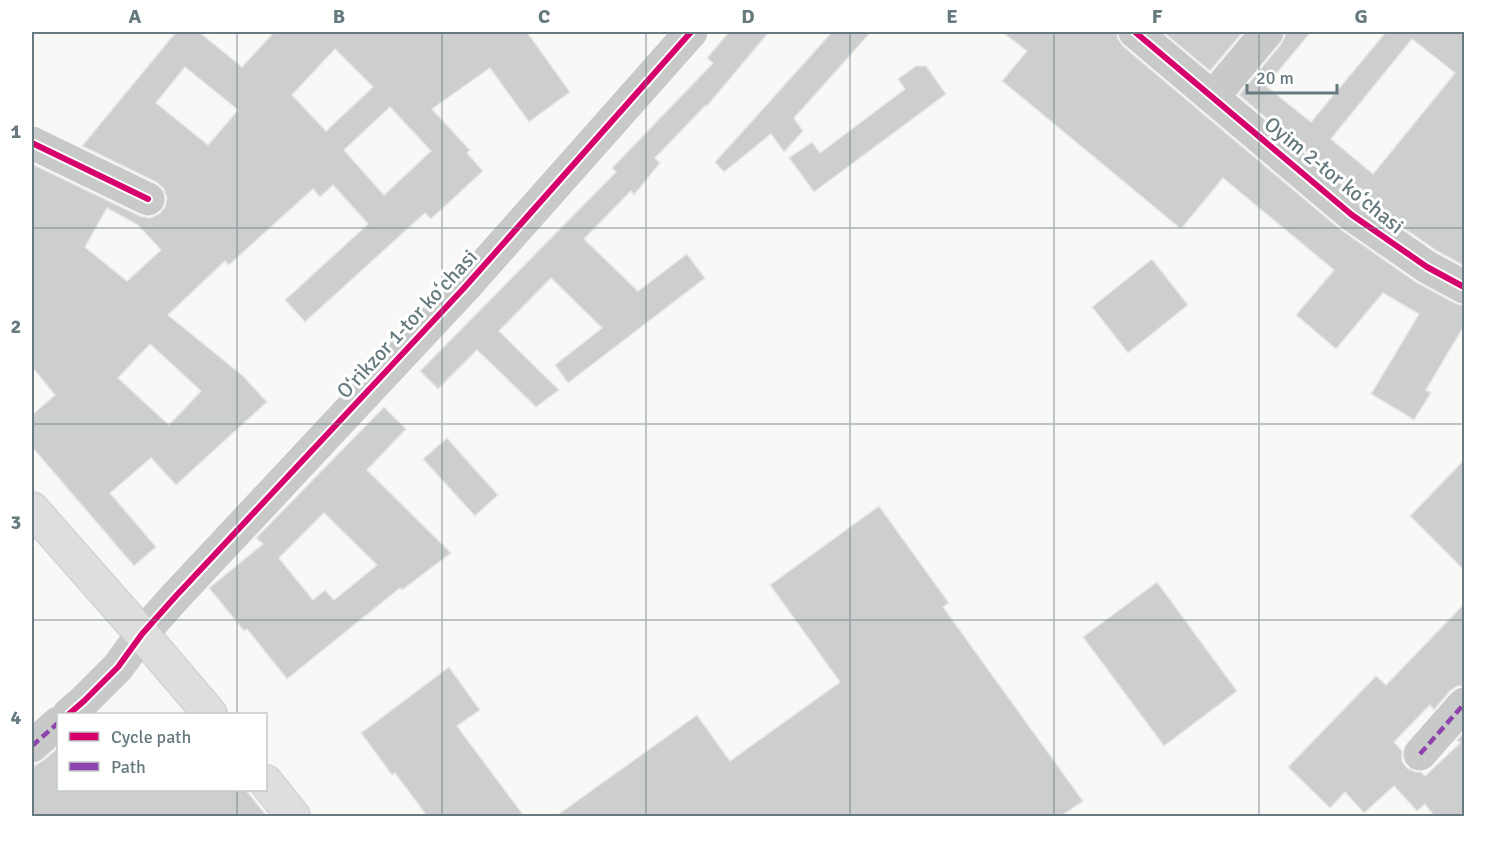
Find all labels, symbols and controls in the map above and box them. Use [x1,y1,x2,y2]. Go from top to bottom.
text: A [129,4,142,29]
text: B [333,4,345,29]
text: C [538,4,550,29]
text: D [741,4,755,29]
text: E [946,4,958,29]
text: F [1152,4,1163,29]
text: G [1354,4,1368,29]
scale bar [1247,57,1337,95]
text: 20 m [1256,67,1294,89]
street label: Oyim 2-tor koʻchasi [1259,111,1409,239]
text: 1 [11,119,22,144]
street label: Oʻrikzor 1-tor koʻchasi [331,244,483,404]
text: 2 [11,314,21,339]
text: 3 [11,510,21,535]
text: 4 [11,705,22,730]
legend [57,713,267,791]
text: Cycle path [111,726,191,748]
text: Path [111,756,146,778]

